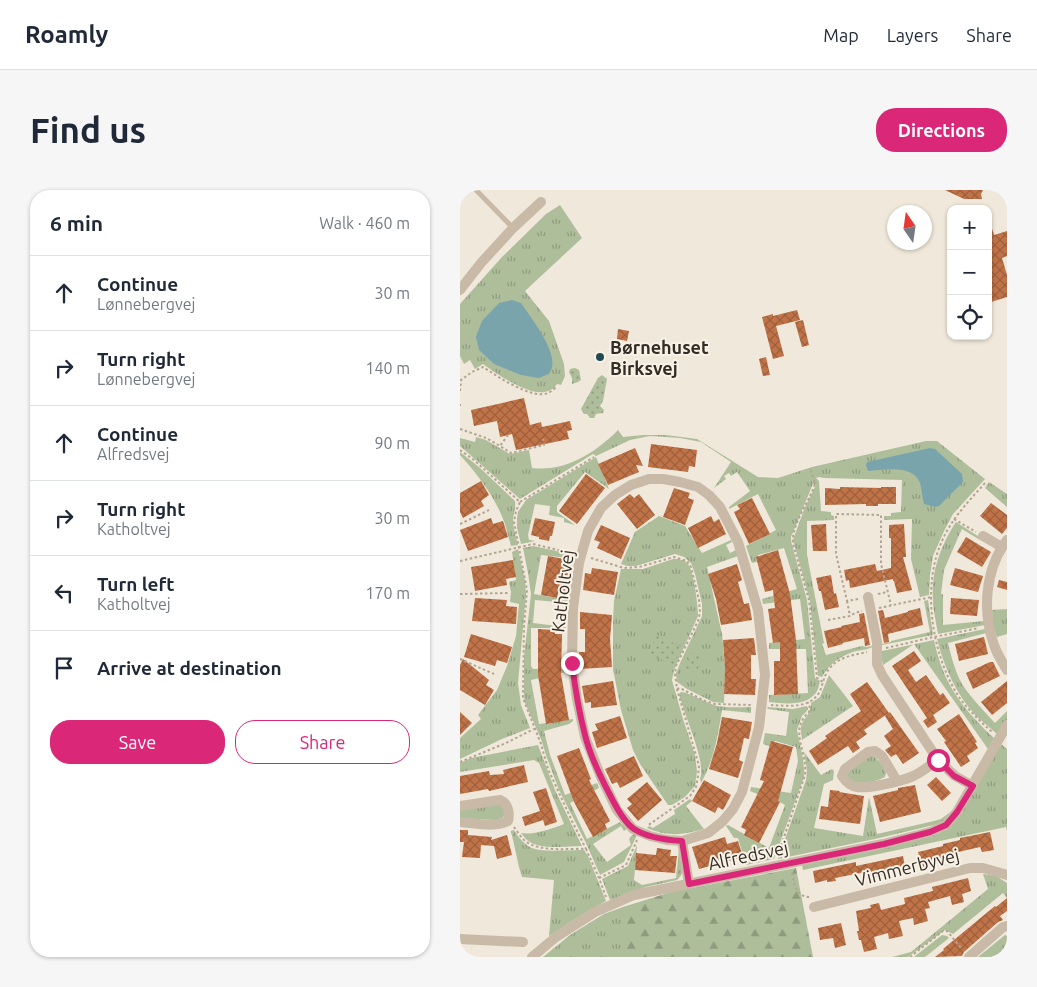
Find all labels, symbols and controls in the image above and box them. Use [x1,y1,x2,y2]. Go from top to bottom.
text: Roamly [25,21,108,48]
text: Map [823,25,859,45]
text: Layers [887,25,938,45]
text: Share [966,25,1012,45]
button: Directions [876,108,1007,152]
text: Find us [30,110,146,150]
north arrow [887,205,932,250]
map controls [947,205,992,340]
button: + [947,205,992,250]
text: 6 min [50,211,103,235]
text: Walk · 460 m [319,214,410,232]
button: − [947,250,992,295]
text: Continue [97,273,178,295]
icon: ahead [50,279,78,307]
text: 30 m [374,284,410,302]
text: Lønnebergvej [97,295,196,313]
button: locate [947,295,992,340]
place label: Børnehuset Birksvej [610,337,709,378]
text: Turn right [97,348,185,370]
marker: Børnehuset Birksvej [594,351,606,363]
icon: right [50,354,78,382]
text: 140 m [365,359,410,377]
text: Lønnebergvej [97,370,196,388]
text: Continue [97,423,178,445]
icon: ahead [50,429,78,457]
text: 90 m [374,434,410,452]
text: Alfredsvej [97,445,169,463]
text: Turn right [97,498,185,520]
icon: right [50,504,78,532]
text: 30 m [374,509,410,527]
text: Katholtvej [97,520,171,538]
street label: Katholtvej [547,549,577,633]
text: Turn left [97,573,175,595]
icon: left [50,579,78,607]
text: 170 m [365,584,410,602]
text: Katholtvej [97,595,171,613]
route end [561,652,584,675]
icon: arrive [50,654,78,682]
text: Arrive at destination [97,657,282,679]
button: Save [50,720,225,764]
button: Share [235,720,410,764]
route start [927,749,950,772]
street label: Alfredsvej [706,837,790,873]
street label: Vimmerbyvej [853,844,961,890]

